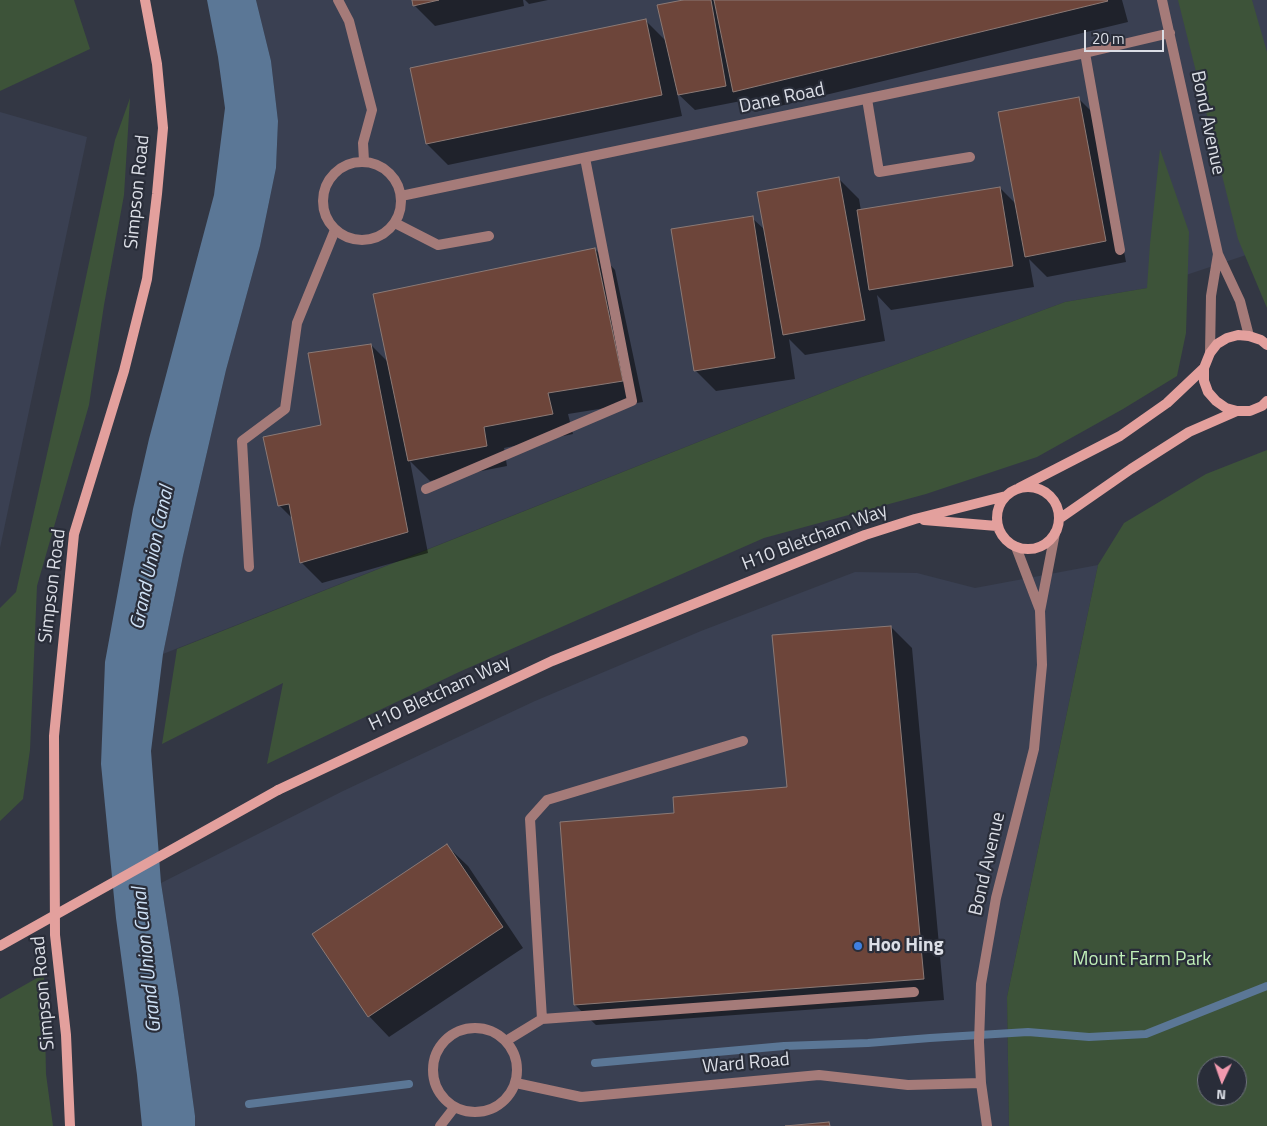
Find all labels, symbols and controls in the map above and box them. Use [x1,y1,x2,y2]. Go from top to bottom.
scale bar [1087,20,1167,52]
text: 20 m [1092,27,1125,50]
street label: Bond Avenue [1185,69,1229,177]
street label: Dane Road [737,79,827,119]
street label: Simpson Road [121,134,155,250]
water label: Grand Union Canal [126,484,180,632]
street label: H10 Bletcham Way [739,500,891,576]
street label: Simpson Road [35,528,71,644]
street label: H10 Bletcham Way [365,651,515,737]
street label: Bond Avenue [965,810,1011,918]
water label: Grand Union Canal [128,886,168,1034]
street label: Simpson Road [28,935,60,1051]
place label: Hoo Hing [868,935,944,957]
marker: Hoo Hing [852,940,864,952]
park label: Mount Farm Park [1073,949,1211,971]
street label: Ward Road [701,1049,791,1079]
north arrow [1197,1056,1247,1106]
text: N [1216,1085,1227,1106]

